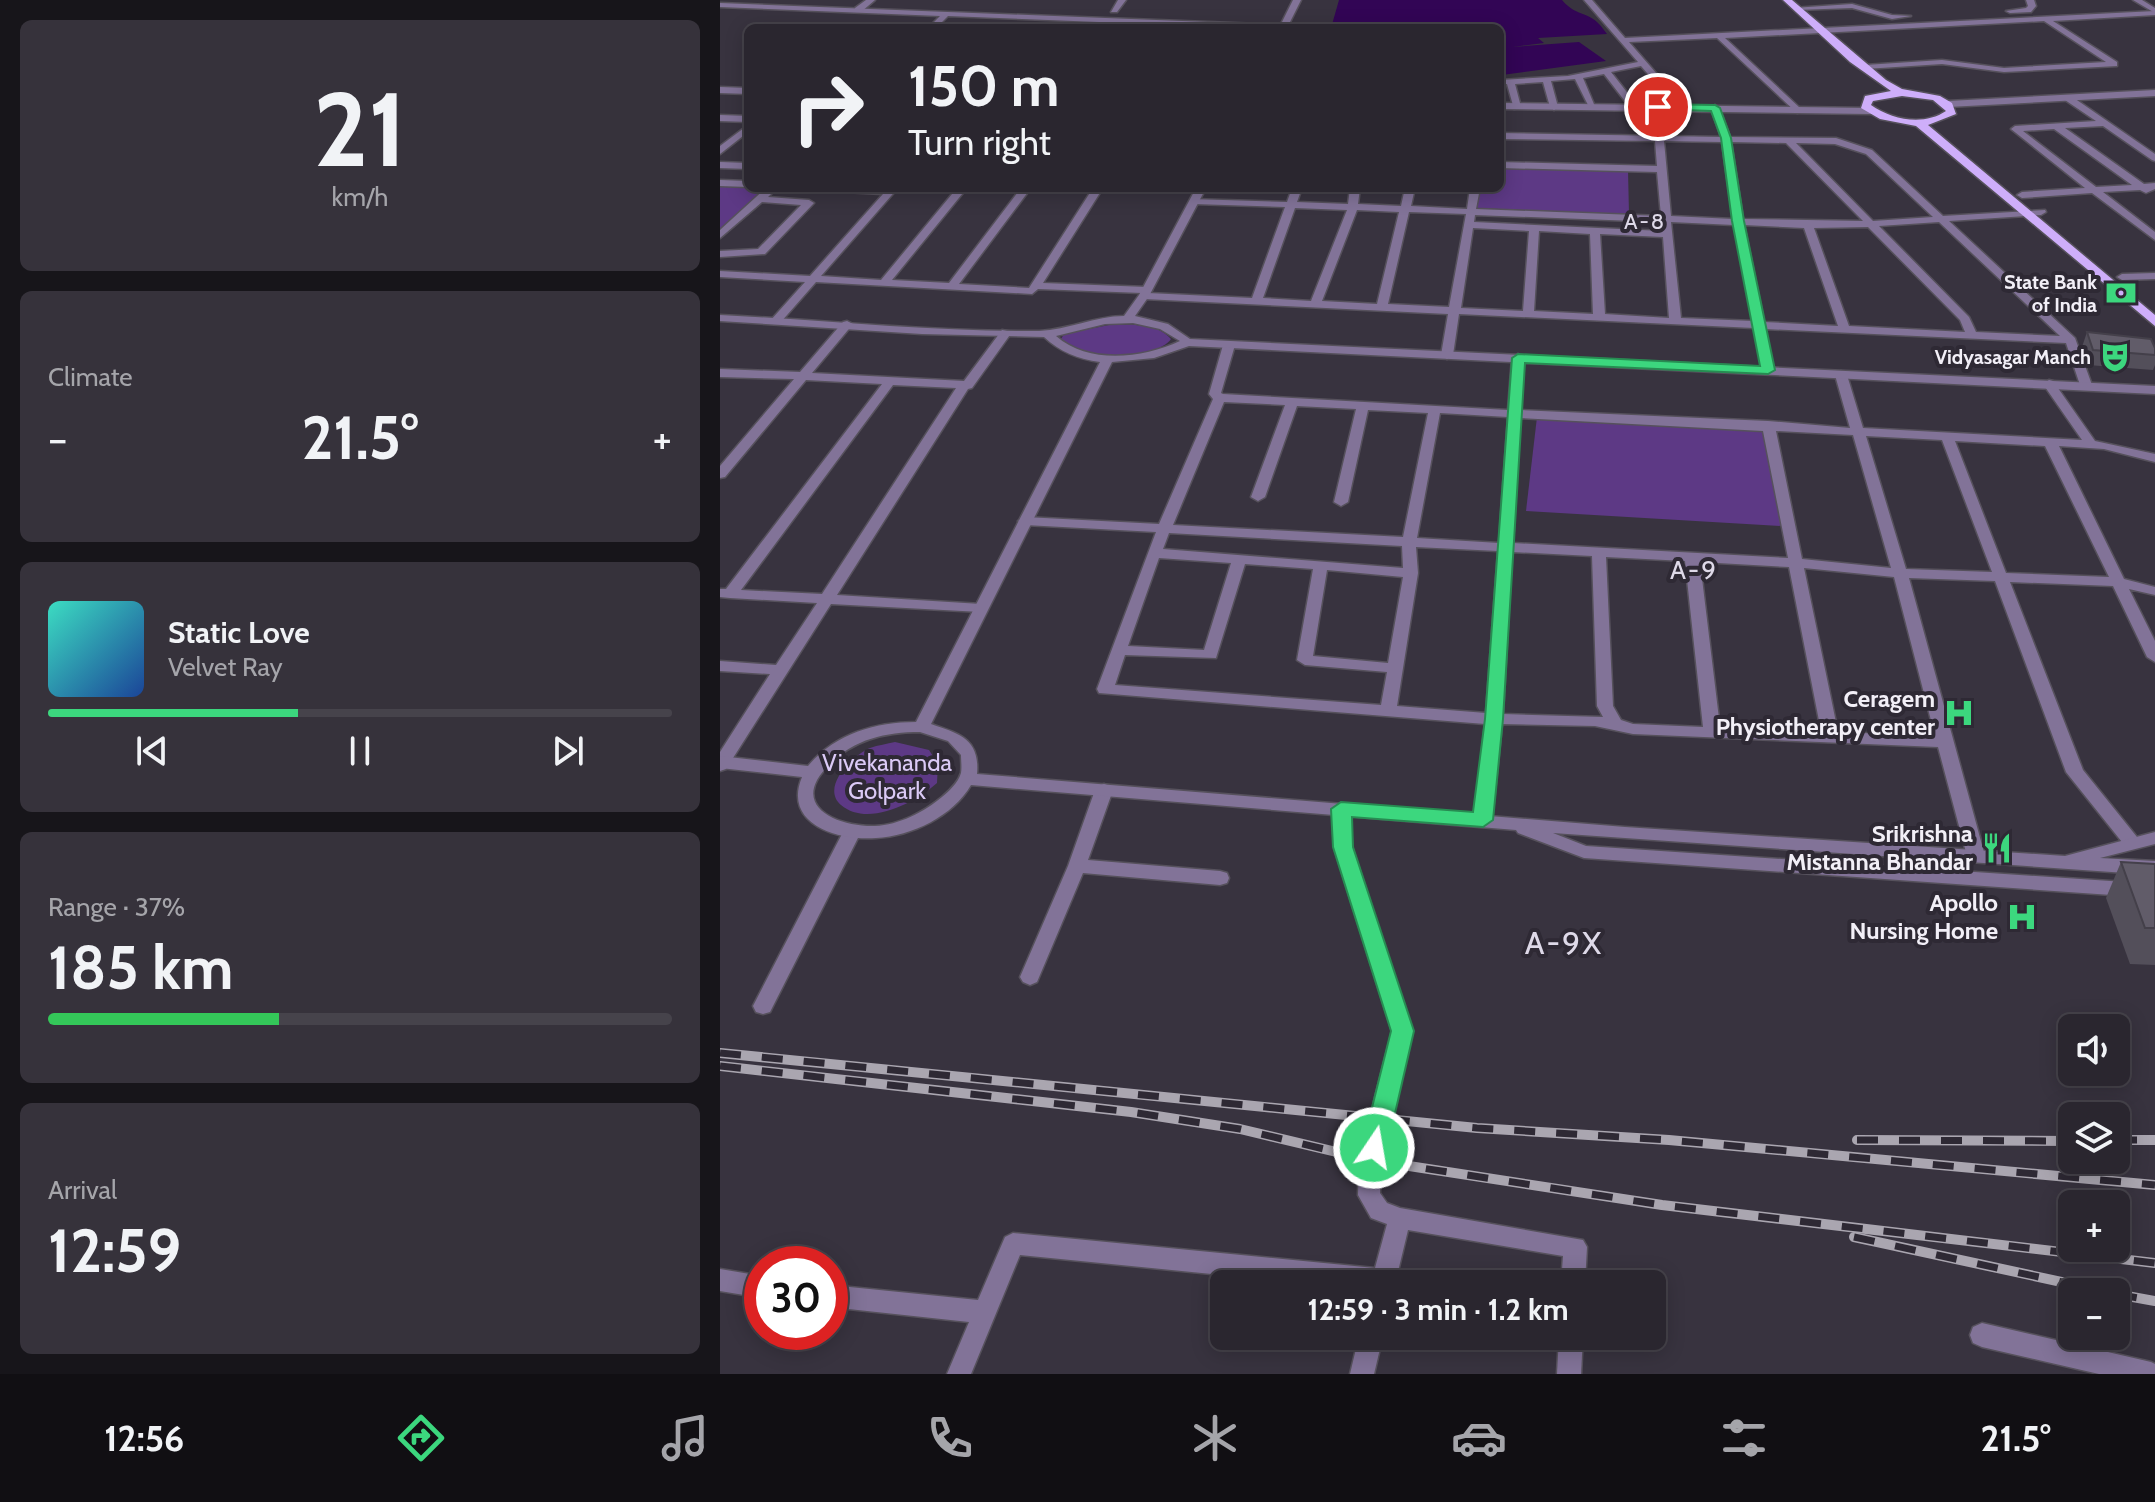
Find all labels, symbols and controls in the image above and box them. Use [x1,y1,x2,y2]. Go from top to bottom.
text: 150 m [908,52,1060,120]
icon: right [776,56,880,160]
text: 21 [313,66,407,192]
pin [1624,73,1692,141]
icon: arrive [1636,85,1680,129]
text: Turn right [908,120,1051,164]
text: km/h [332,181,388,213]
district label: A-8 [1624,208,1666,235]
place label: State Bank of India [2004,270,2097,317]
bank icon: State Bank of India [2104,276,2138,310]
theatre icon: Vidyasagar Manch [2098,340,2132,374]
place label: Vidyasagar Manch [1935,345,2091,369]
text: Climate [48,361,133,393]
text: 21.5° [302,401,418,474]
text: − [48,412,67,465]
text: + [653,412,672,465]
district label: A-9 [1670,554,1718,586]
text: Static Love [168,614,310,651]
text: Velvet Ray [168,651,283,683]
place label: Ceragem Physiotherapy center [1716,684,1935,741]
hospital icon: Ceragem Physiotherapy center [1942,696,1976,730]
icon: previous [130,729,174,773]
icon: pause [338,729,382,773]
icon: next [546,729,590,773]
park label: Vivekananda Golpark [822,748,952,805]
place label: Srikrishna Mistanna Bhandar [1786,819,1973,876]
restaurant icon: Srikrishna Mistanna Bhandar [1980,831,2014,865]
place label: Apollo Nursing Home [1849,888,1998,945]
text: Range · 37% [48,891,185,923]
hospital icon: Apollo Nursing Home [2005,900,2039,934]
district label: A-9X [1525,923,1603,962]
text: 185 km [48,931,233,1004]
map controls [2058,1014,2130,1350]
button: sound [2058,1014,2130,1086]
button: layers [2058,1102,2130,1174]
position arrow [1332,1106,1416,1190]
text: Arrival [48,1174,117,1206]
button: + [2058,1190,2130,1262]
text: 12:59 [48,1214,181,1287]
speed limit sign: 30 [744,1246,848,1350]
button: − [2058,1278,2130,1350]
text: 12:59 · 3 min · 1.2 km [1307,1291,1569,1328]
icon: directions [393,1410,449,1466]
icon: music [657,1410,713,1466]
icon: phone [922,1410,978,1466]
icon: climate [1187,1410,1243,1466]
icon: car [1451,1410,1507,1466]
icon: filters [1716,1410,1772,1466]
text: 12:56 [104,1416,184,1460]
text: 21.5° [1981,1416,2051,1460]

